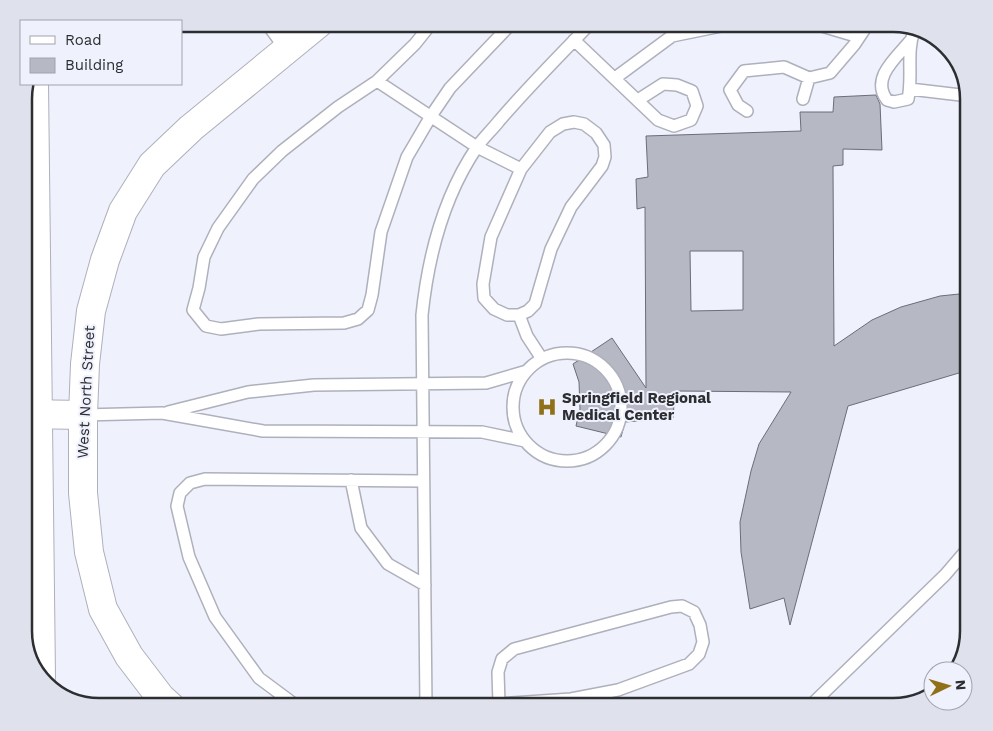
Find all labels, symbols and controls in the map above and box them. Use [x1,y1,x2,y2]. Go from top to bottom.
legend [20,20,182,85]
text: Road [65,31,102,49]
text: Building [65,56,123,74]
street label: West North Street [74,324,99,459]
place label: Springfield Regional Medical Center [562,389,711,424]
hospital icon: Springfield Regional Medical Center [536,396,558,418]
north arrow [923,661,973,711]
text: N [953,679,969,691]

